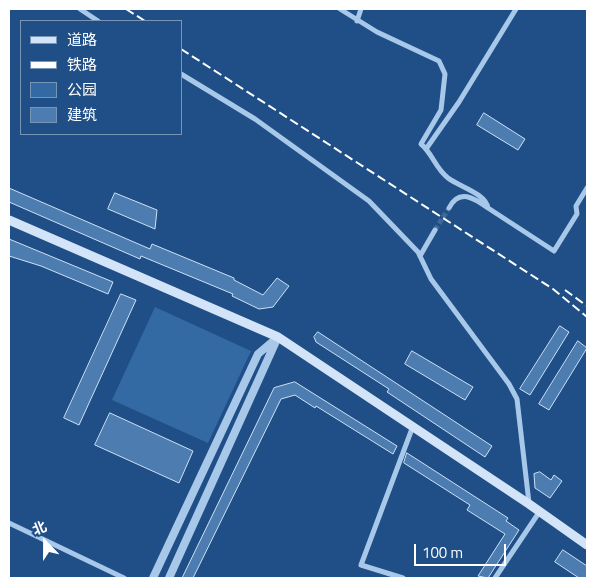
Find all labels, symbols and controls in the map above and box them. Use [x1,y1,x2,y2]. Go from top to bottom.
legend [20,20,182,135]
text: 道路 [67,28,97,51]
text: 铁路 [67,53,97,76]
text: 公园 [67,78,97,101]
text: 建筑 [67,103,97,126]
text: 北 [29,515,50,540]
north arrow [20,517,70,567]
scale bar [416,534,508,566]
text: 100 m [422,541,463,564]

